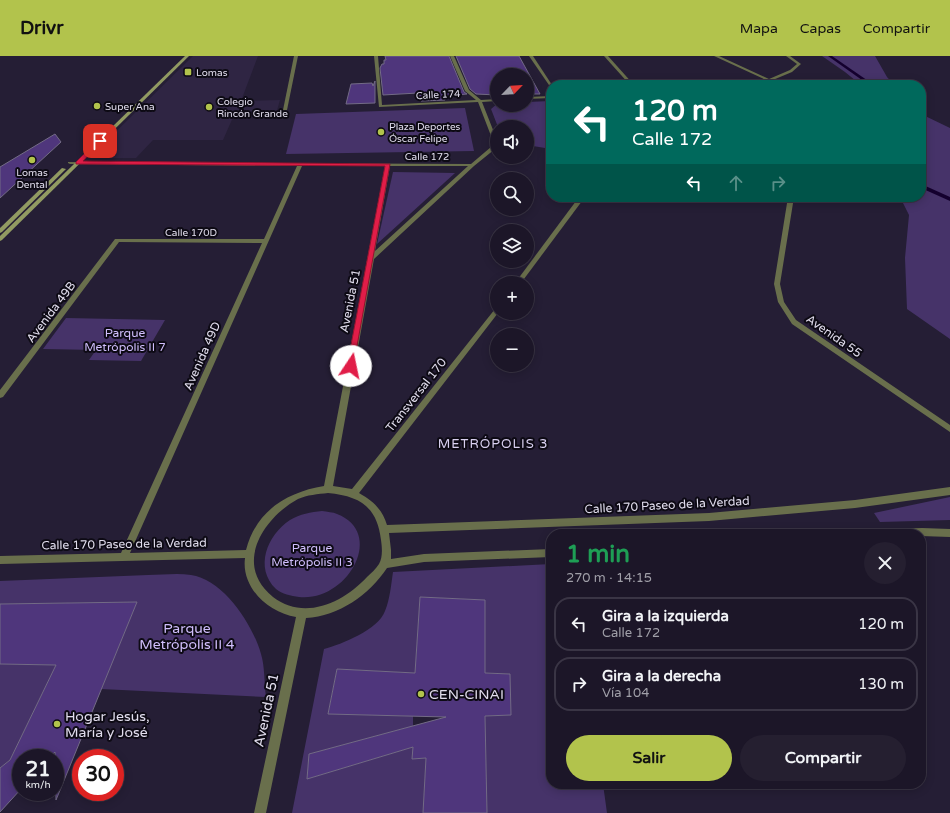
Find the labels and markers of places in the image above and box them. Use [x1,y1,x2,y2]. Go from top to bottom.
marker: Lomas [183,67,193,77]
place label: Lomas [196,67,228,79]
place label: Colegio Rincón Grande [217,96,288,120]
marker: Super Ana [92,101,102,111]
place label: Super Ana [105,101,155,113]
marker: Colegio Rincón Grande [204,102,214,112]
place label: Plaza Deportes Óscar Felipe [389,121,461,145]
pin [83,124,117,158]
marker: Plaza Deportes Óscar Felipe [376,127,386,137]
marker: Lomas Dental [27,155,37,165]
place label: Lomas Dental [16,167,48,191]
place label: CEN-CINAI [429,686,504,703]
marker: CEN-CINAI [416,689,426,699]
place label: Hogar Jesús, María y José [65,708,150,741]
marker: Hogar Jesús, María y José [52,719,62,729]

